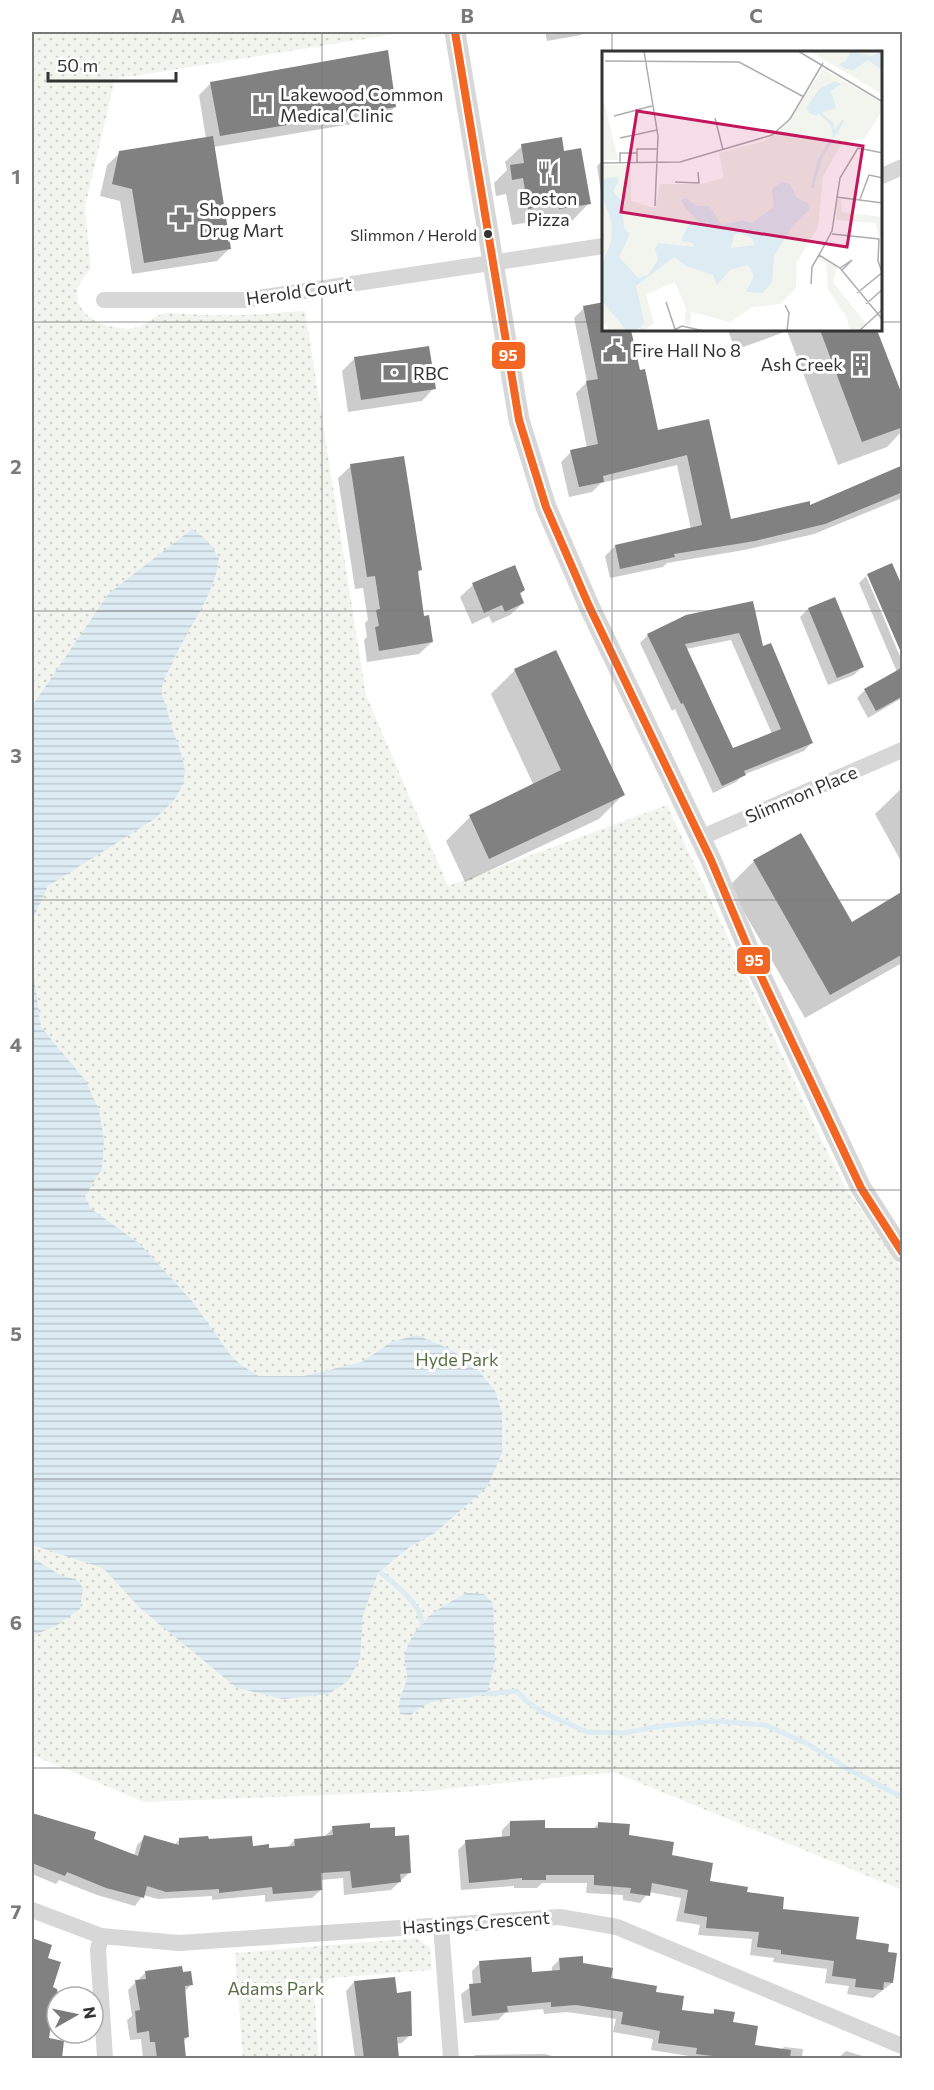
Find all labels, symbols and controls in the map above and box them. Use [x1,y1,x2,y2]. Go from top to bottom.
text: A [171,3,185,27]
text: B [460,3,474,27]
text: C [749,3,763,27]
scale bar [48,45,176,83]
inset map [602,51,883,332]
text: 50 m [57,54,98,76]
place label: Lakewood Common Medical Clinic [280,83,443,126]
hospital icon: Lakewood Common Medical Clinic [249,91,275,117]
restaurant icon: Boston Pizza [535,159,561,185]
text: 1 [11,164,21,188]
place label: Boston Pizza [519,187,577,230]
place label: Shoppers Drug Mart [199,198,284,241]
pharmacy icon: Shoppers Drug Mart [168,206,194,232]
place label: Slimmon / Herold [350,225,477,244]
marker: Slimmon / Herold [482,228,494,240]
street label: Herold Court [245,273,353,309]
public building icon: Fire Hall No 8 [601,337,627,363]
place label: Fire Hall No 8 [632,339,741,361]
line badge: 95 [491,341,526,370]
text: 95 [498,345,518,364]
building icon: Ash Creek [848,351,874,377]
place label: Ash Creek [761,353,843,375]
bank icon: RBC [382,360,408,386]
place label: RBC [413,362,449,384]
text: 2 [10,454,22,478]
text: 3 [10,743,22,767]
street label: Slimmon Place [742,761,860,827]
line badge: 95 [736,946,771,975]
text: 95 [744,950,764,969]
text: 4 [10,1032,22,1056]
text: 5 [10,1321,22,1345]
park label: Hyde Park [415,1348,499,1370]
text: 6 [10,1610,22,1634]
text: 7 [11,1899,22,1923]
street label: Hastings Crescent [402,1906,550,1938]
park label: Adams Park [228,1977,325,1999]
north arrow [45,1985,105,2045]
text: N [80,2005,101,2020]

